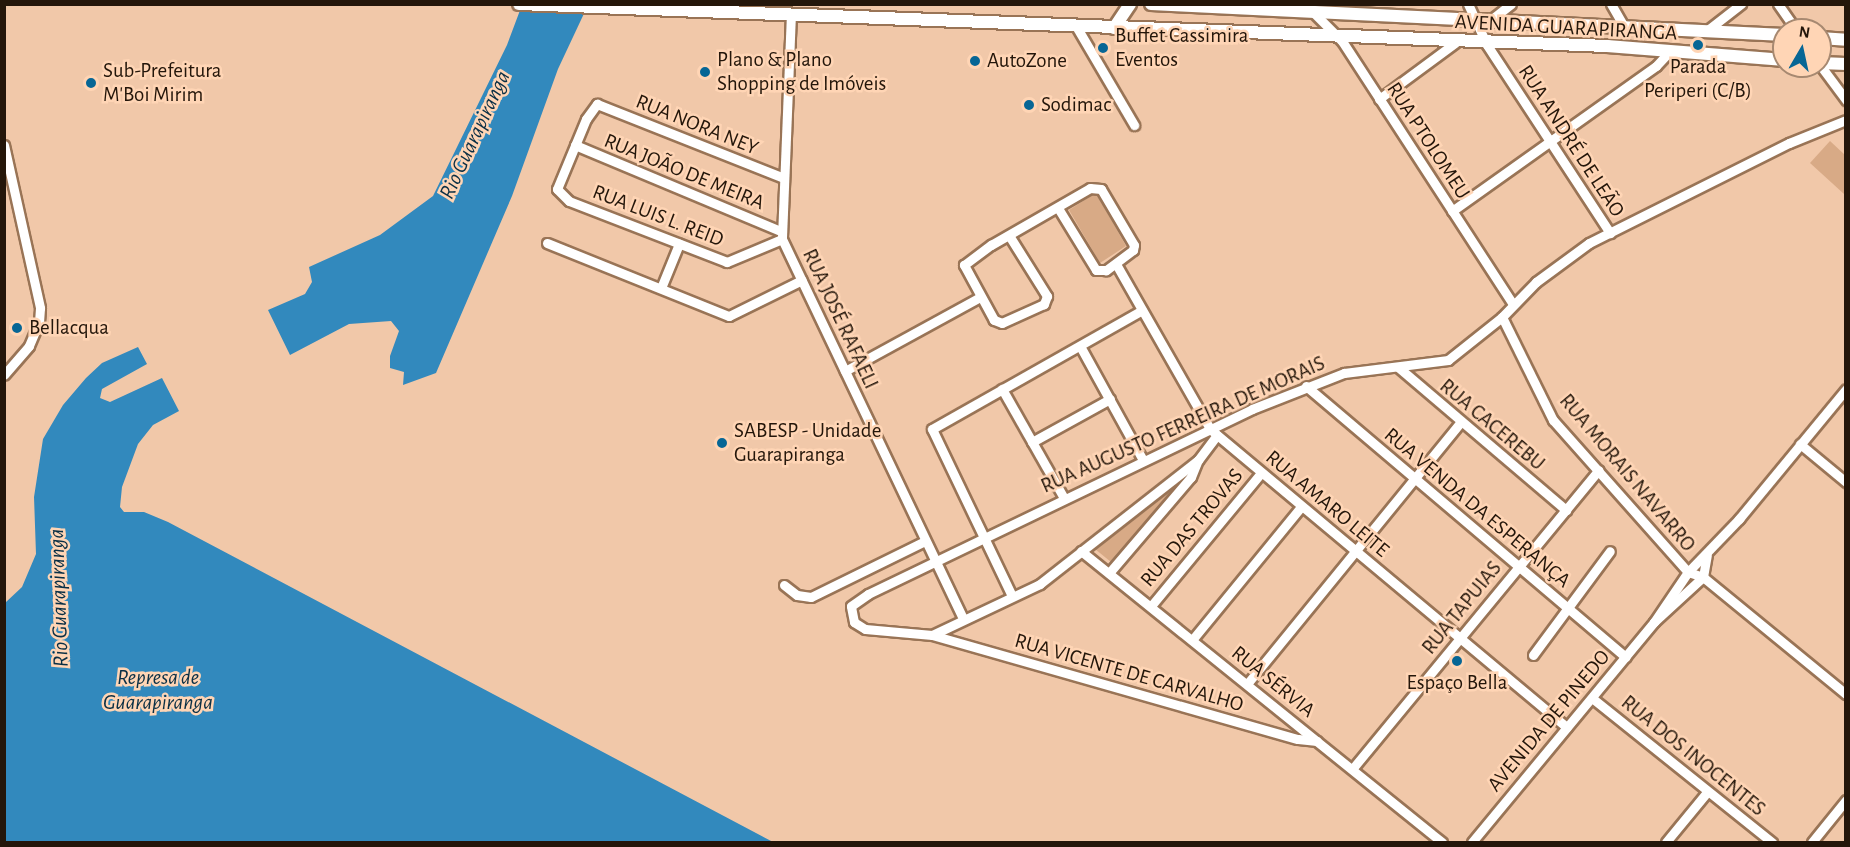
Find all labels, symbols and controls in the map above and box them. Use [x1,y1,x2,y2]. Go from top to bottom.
street label: AVENIDA GUARAPIRANGA [1454,10,1678,46]
north arrow [1772,18,1832,78]
place label: Buffet Cassimira Eventos [1115,23,1248,73]
text: N [1798,23,1811,41]
marker: Parada Periperi (C/B) [1691,38,1705,52]
marker: Buffet Cassimira Eventos [1096,41,1110,55]
place label: Plano & Plano Shopping de Imóveis [717,47,886,97]
place label: AutoZone [987,48,1067,74]
marker: AutoZone [968,54,982,68]
place label: Parada Periperi (C/B) [1644,54,1752,104]
place label: Sub-Prefeitura M'Boi Mirim [103,58,222,108]
street label: RUA ANDRÉ DE LEÃO [1512,60,1630,222]
marker: Plano & Plano Shopping de Imóveis [698,65,712,79]
water label: Rio Guarapiranga [434,67,516,203]
marker: Sub-Prefeitura M'Boi Mirim [84,76,98,90]
street label: RUA PTOLOMEU [1381,78,1475,204]
street label: RUA NORA NEY [632,89,762,161]
place label: Sodimac [1041,92,1111,118]
marker: Sodimac [1022,98,1036,112]
street label: RUA JOÃO DE MEIRA [600,128,768,216]
street label: RUA LUIS L. REID [589,179,727,253]
street label: RUA JOSÉ RAFAELI [797,245,883,393]
place label: Bellacqua [29,315,109,341]
marker: Bellacqua [10,321,24,335]
street label: RUA AUGUSTO FERREIRA DE MORAIS [1037,351,1329,499]
street label: RUA CACEREBU [1434,374,1550,476]
street label: RUA MORAIS NAVARRO [1554,389,1700,557]
place label: SABESP - Unidade Guarapiranga [734,418,881,468]
street label: RUA VENDA DA ESPERANÇA [1379,423,1575,593]
marker: SABESP - Unidade Guarapiranga [715,436,729,450]
street label: RUA AMARO LEITE [1260,445,1394,563]
street label: RUA DAS TROVAS [1135,464,1249,592]
water label: Rio Guarapiranga [43,528,75,668]
street label: RUA TAPUIAS [1417,556,1507,660]
street label: RUA VICENTE DE CARVALHO [1012,628,1246,718]
street label: RUA SÉRVIA [1226,641,1320,723]
street label: AVENIDA DE PINEDO [1482,645,1616,797]
marker: Espaço Bella [1450,654,1464,668]
water label: Represa de Guarapiranga [103,664,213,716]
place label: Espaço Bella [1407,670,1507,696]
street label: RUA DOS INOCENTES [1616,690,1770,822]

